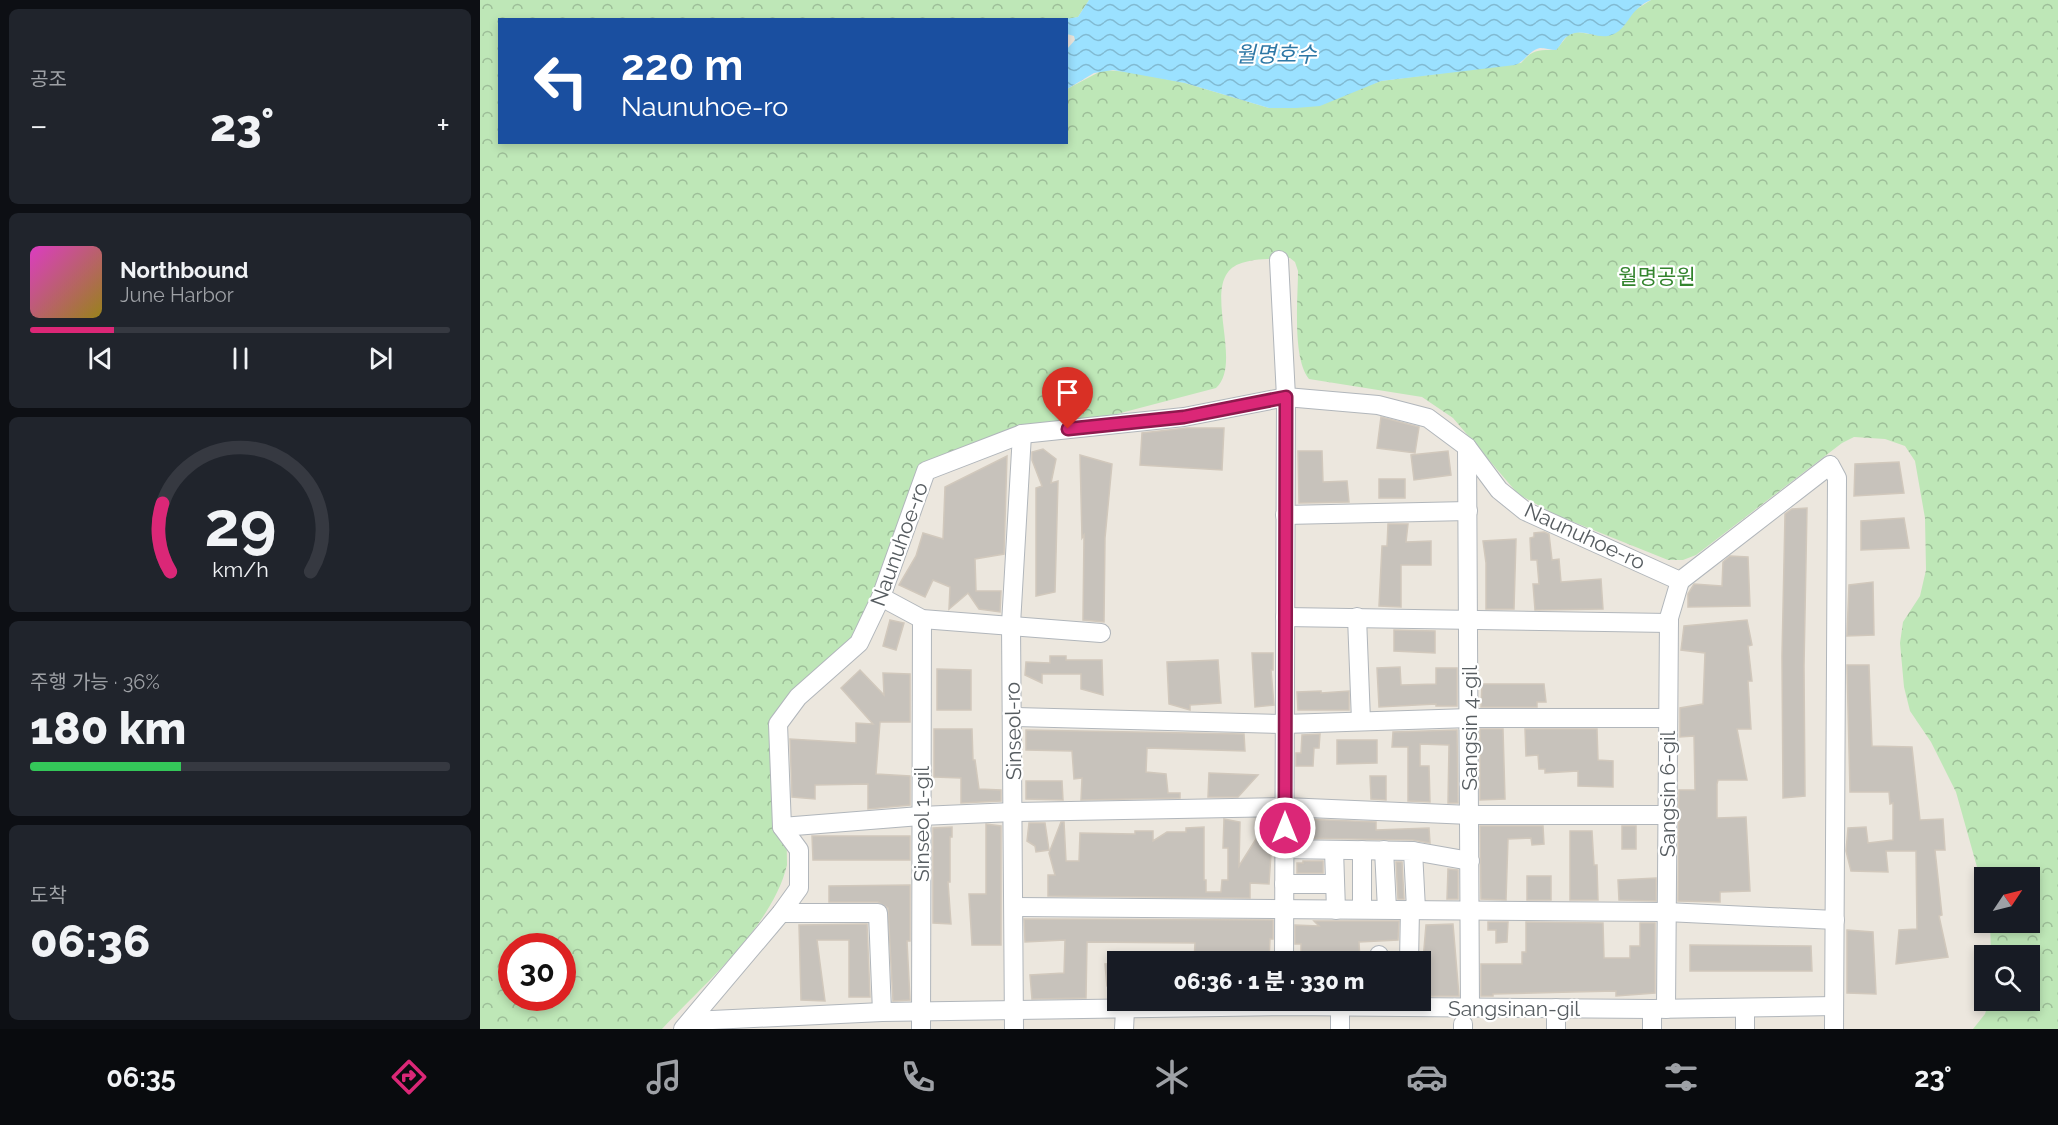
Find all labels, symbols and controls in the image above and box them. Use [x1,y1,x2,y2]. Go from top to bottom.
text: 220 m [621,41,743,90]
water label: 월명호수 [1236,41,1317,67]
icon: left [522,42,600,120]
text: 공조 [30,67,67,91]
text: Naunuhoe-ro [621,91,788,122]
text: 23° [210,99,274,152]
text: − [30,106,48,145]
text: + [436,106,450,145]
text: Northbound [120,257,249,283]
park label: 월명공원 [1618,264,1696,289]
text: June Harbor [120,283,234,307]
icon: previous [84,342,117,375]
icon: pause [224,342,257,375]
icon: next [364,342,397,375]
pin [1042,367,1093,429]
icon: arrive [1051,376,1084,409]
street label: Naunuhoe-ro [865,479,933,609]
text: 29 [204,487,276,561]
street label: Naunuhoe-ro [1521,497,1649,575]
text: km/h [212,557,268,582]
street label: Sangsin 4-gil [1457,665,1482,791]
text: 주행 가능 · 36% [30,670,160,694]
street label: Sinseol-ro [1000,682,1026,780]
text: 180 km [30,702,186,755]
street label: Sangsin 6-gil [1655,730,1680,857]
street label: Sinseol 1-gil [909,766,934,882]
position arrow [1253,796,1317,860]
north arrow [1974,867,2040,933]
map controls [1974,867,2040,1011]
text: 도착 [30,883,67,907]
text: 06:36 [30,915,150,968]
speed limit sign: 30 [498,933,576,1011]
button: search [1974,945,2040,1011]
text: 06:36 · 1 분 · 330 m [1174,968,1364,994]
street label: Sangsinan-gil [1448,996,1580,1021]
icon: directions [388,1056,430,1098]
icon: music [643,1056,685,1098]
icon: phone [897,1056,939,1098]
icon: climate [1151,1056,1193,1098]
icon: car [1406,1056,1448,1098]
icon: filters [1660,1056,1702,1098]
text: 06:35 [106,1062,176,1093]
text: 23° [1914,1062,1952,1093]

